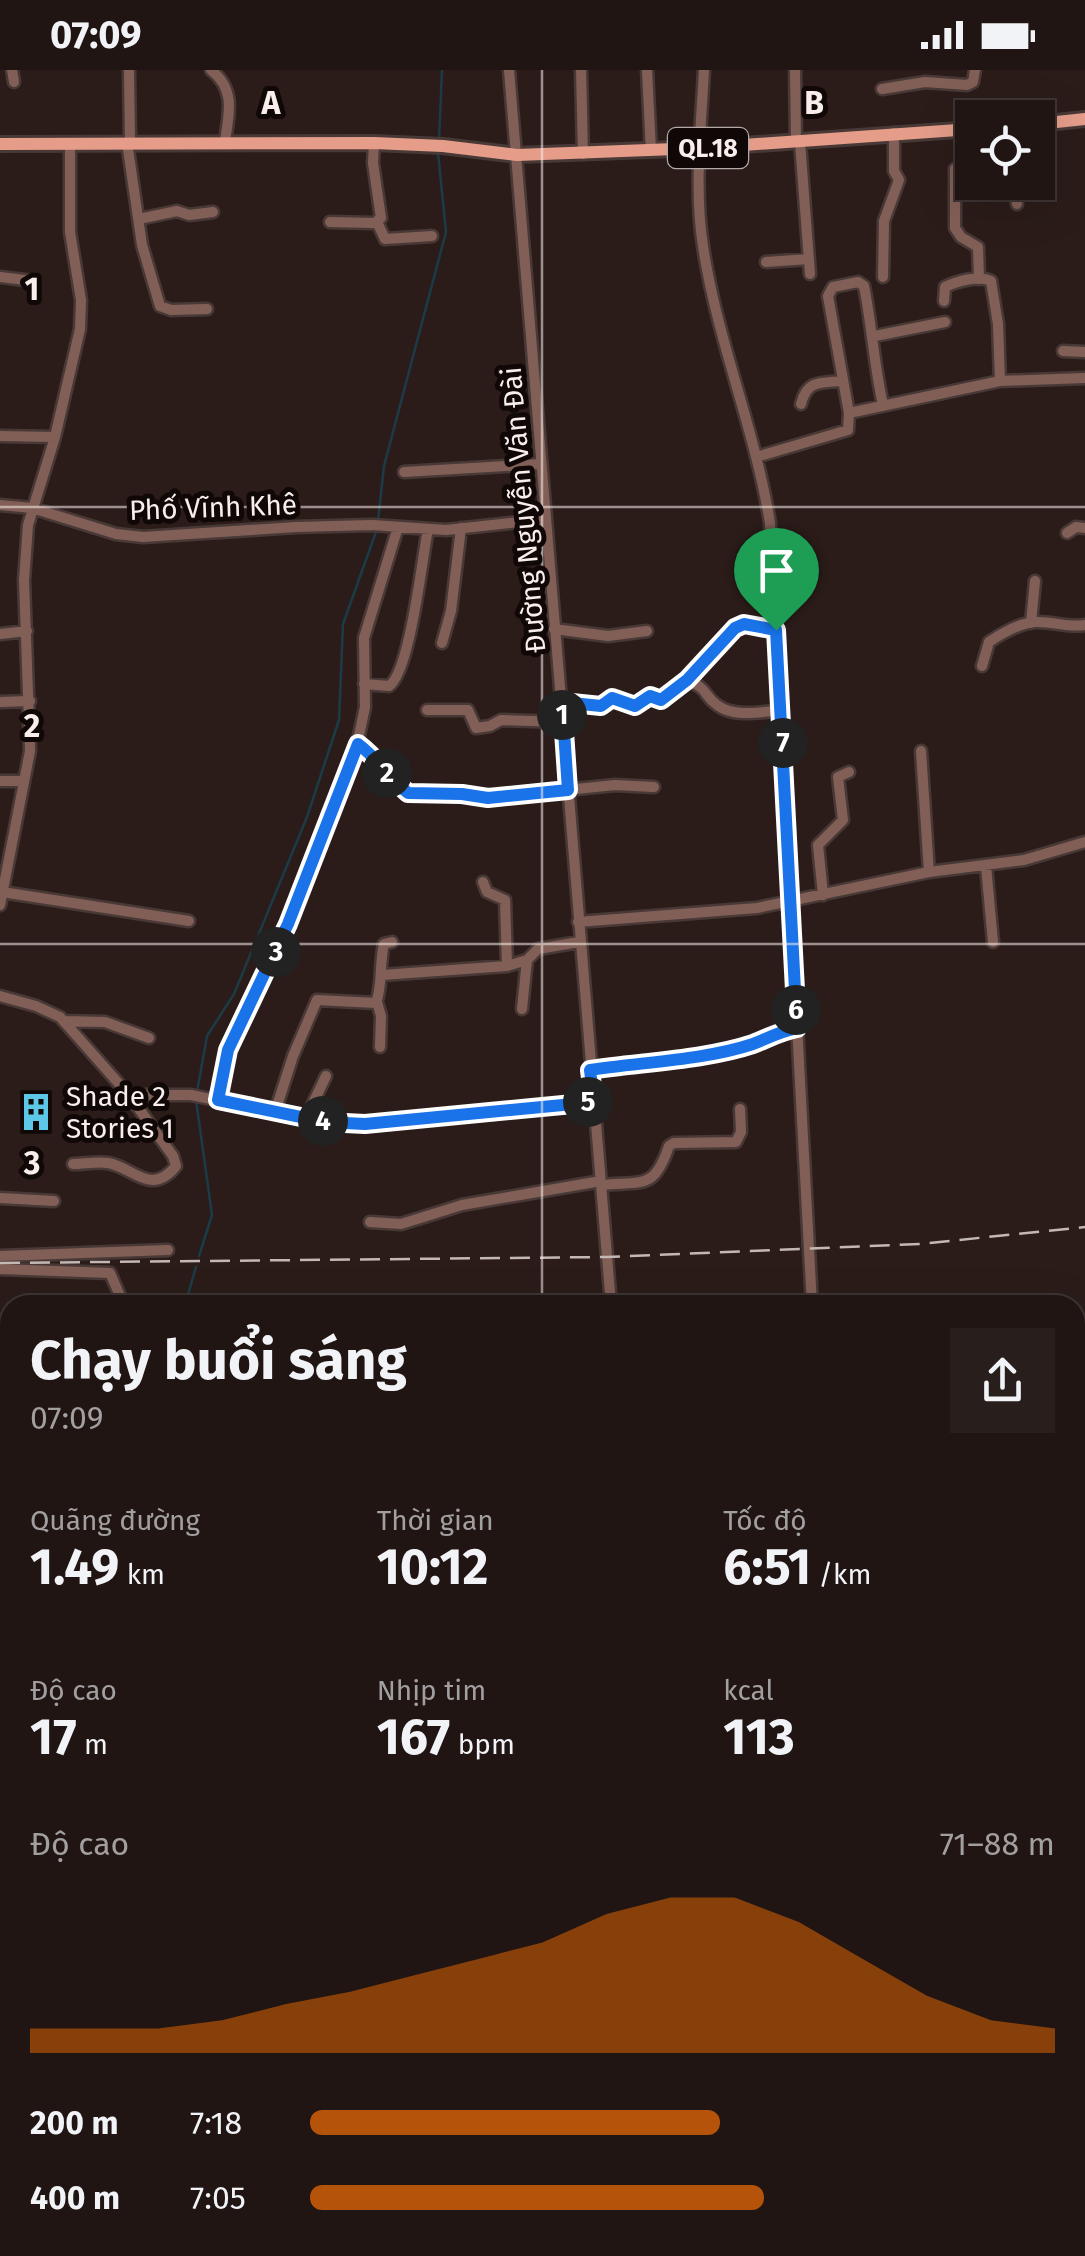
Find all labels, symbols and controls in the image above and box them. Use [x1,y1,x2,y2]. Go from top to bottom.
text: 07:09 [50,12,142,58]
text: A [261,84,282,122]
text: B [804,84,824,122]
map controls [955,100,1055,200]
button: locate [955,100,1055,200]
road number: QL.18 [668,128,748,168]
text: 1 [25,270,39,308]
street label: Đường Nguyễn Văn Đài [495,366,552,654]
street label: Phố Vĩnh Khê [128,488,298,527]
pin [734,528,819,631]
icon: arrive [749,543,804,598]
pin: 1 [537,690,587,740]
text: 1 [556,698,569,731]
text: 2 [24,707,40,745]
pin: 7 [758,718,808,768]
text: 7 [776,726,790,759]
pin: 2 [362,748,412,798]
text: 2 [380,756,394,789]
pin: 3 [251,927,301,977]
text: 3 [269,935,283,968]
pin: 6 [771,985,821,1035]
text: 6 [788,993,804,1026]
pin: 5 [563,1077,613,1127]
place label: Shade 2 Stories 1 [66,1080,174,1145]
text: 5 [580,1085,596,1118]
building icon: Shade 2 Stories 1 [15,1091,57,1133]
pin: 4 [298,1096,348,1146]
text: 4 [315,1104,331,1137]
text: 3 [23,1144,40,1182]
text: Chạy buổi sáng [30,1328,407,1394]
button: share [950,1328,1055,1433]
text: 07:09 [30,1399,103,1437]
text: Quãng đường [30,1504,200,1537]
text: Thời gian [377,1504,494,1537]
text: Tốc độ [723,1504,807,1537]
text: 1.49 [30,1537,119,1597]
text: 10:12 [377,1537,488,1597]
text: 6:51 [723,1537,811,1597]
text: km [119,1558,165,1591]
text: /km [811,1558,871,1591]
text: Độ cao [30,1674,117,1707]
text: Nhịp tim [377,1674,486,1707]
text: kcal [723,1674,774,1707]
text: 17 [30,1707,77,1767]
text: 167 [377,1707,450,1767]
text: 113 [723,1707,795,1767]
text: m [77,1728,108,1761]
text: bpm [450,1728,515,1761]
text: Độ cao [30,1825,129,1863]
text: 71–88 m [940,1825,1055,1863]
text: 200 m [30,2104,119,2142]
text: 7:18 [190,2104,242,2142]
text: 400 m [30,2179,120,2217]
text: 7:05 [190,2179,246,2217]

